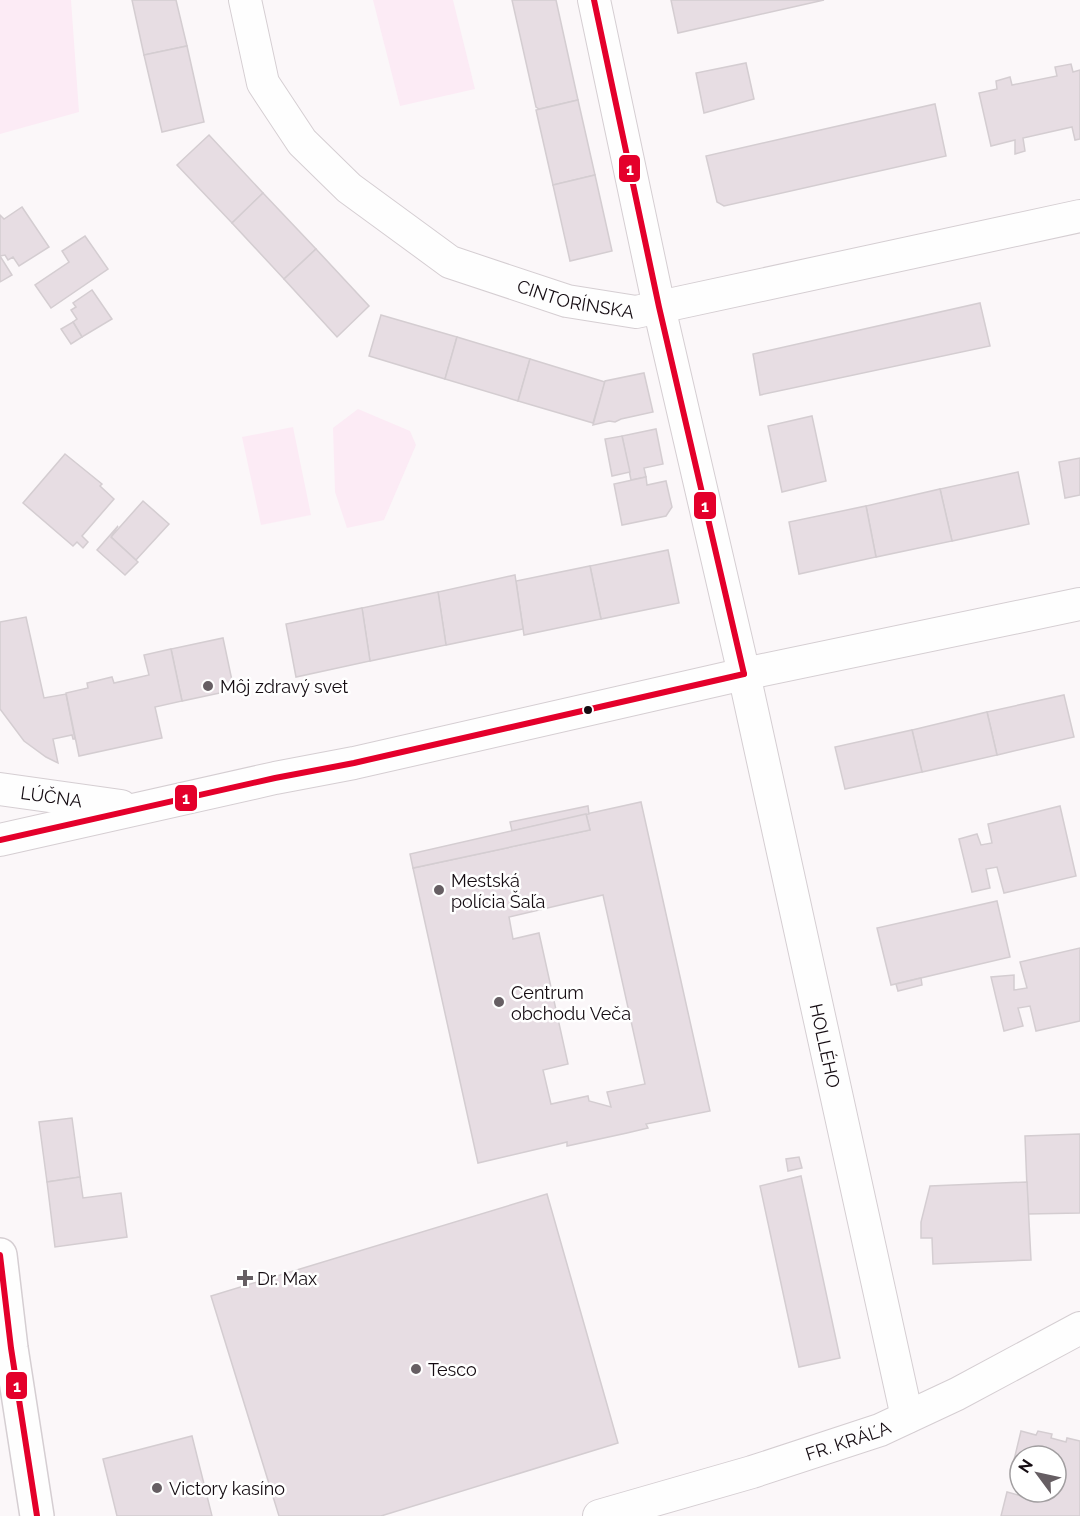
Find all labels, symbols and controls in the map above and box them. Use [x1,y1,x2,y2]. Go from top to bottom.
line badge: 1 [618,154,641,183]
text: 1 [626,160,634,179]
street label: CINTORÍNSKA [515,275,636,322]
line badge: 1 [693,491,717,520]
text: 1 [701,497,709,516]
place label: Môj zdravý svet [220,676,348,697]
marker: Môj zdravý svet [201,679,215,693]
unlabelled marker [582,704,594,716]
street label: LÚČNA [19,782,84,811]
line badge: 1 [174,784,198,812]
text: 1 [182,789,190,808]
place label: Mestská polícia Šaľa [451,870,545,912]
marker: Mestská polícia Šaľa [432,883,446,897]
place label: Centrum obchodu Veča [511,982,631,1024]
marker: Centrum obchodu Veča [492,995,506,1009]
street label: HOLLÉHO [806,1002,845,1090]
place label: Dr. Max [257,1268,317,1289]
marker: Dr. Max [238,1271,252,1285]
place label: Tesco [428,1359,477,1380]
marker: Tesco [409,1362,423,1376]
line badge: 1 [5,1371,28,1400]
text: 1 [13,1377,21,1396]
street label: FR. KRÁĽA [802,1416,894,1464]
north arrow [1008,1444,1068,1504]
text: N [1015,1456,1037,1476]
place label: Victory kasíno [169,1478,285,1499]
marker: Victory kasíno [150,1481,164,1495]

